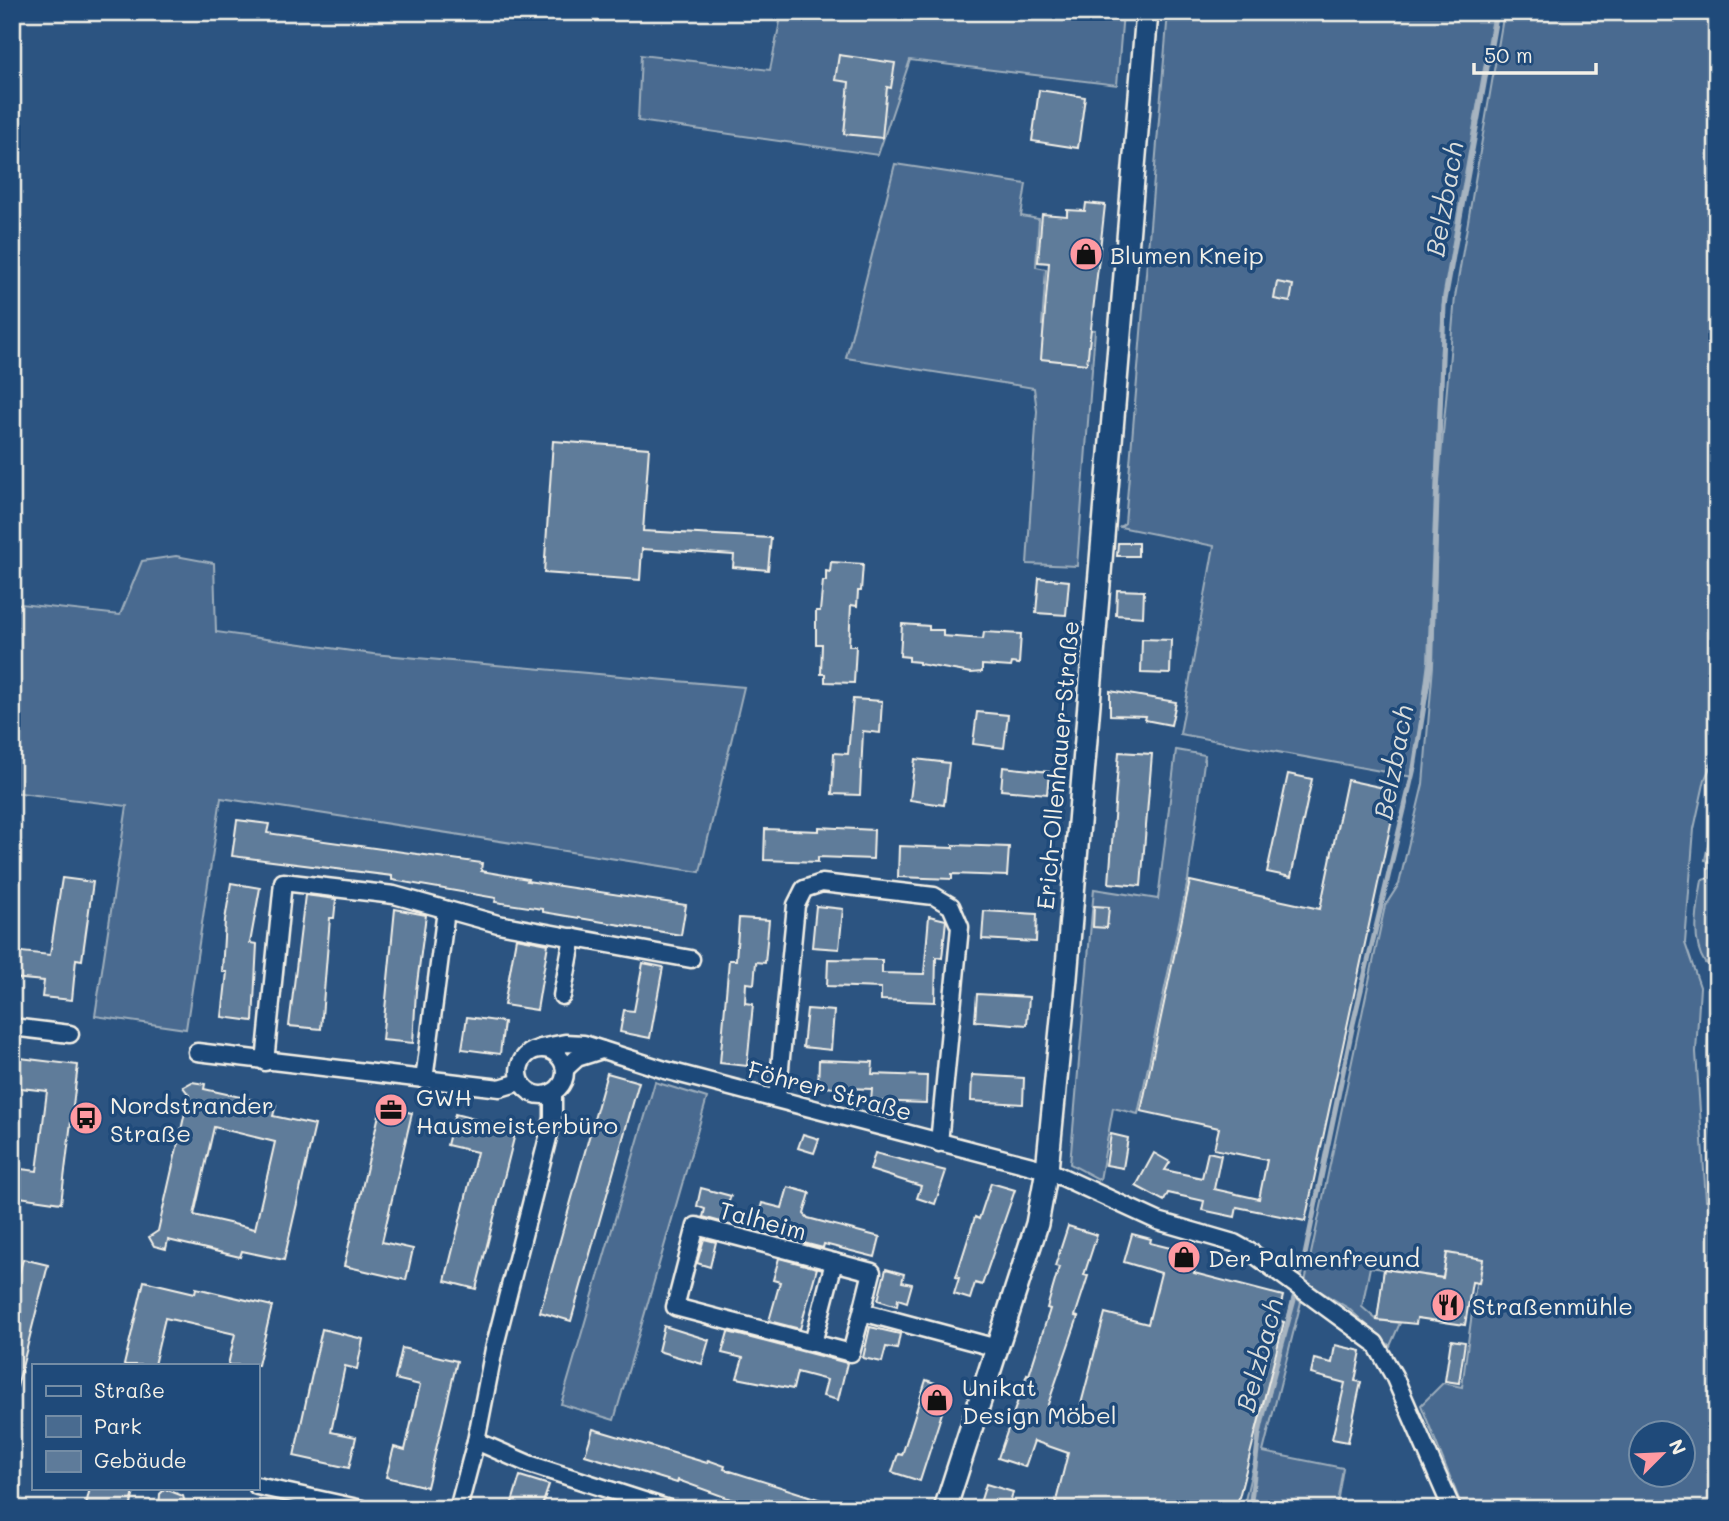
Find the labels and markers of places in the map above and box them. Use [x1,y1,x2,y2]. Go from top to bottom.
shop icon: Blumen Kneip [1067,235,1105,273]
place label: Blumen Kneip [1110,239,1264,270]
place label: GWH Hausmeisterbüro [416,1081,618,1140]
place label: Nordstrander Straße [110,1089,274,1148]
office icon: GWH Hausmeisterbüro [372,1091,410,1129]
bus stop icon: Nordstrander Straße [67,1099,105,1137]
shop icon: Der Palmenfreund [1165,1238,1203,1276]
place label: Der Palmenfreund [1208,1242,1420,1273]
restaurant icon: Straßenmühle [1429,1286,1467,1324]
place label: Straßenmühle [1472,1290,1633,1321]
place label: Unikat Design Möbel [962,1371,1117,1430]
shop icon: Unikat Design Möbel [918,1381,956,1419]

